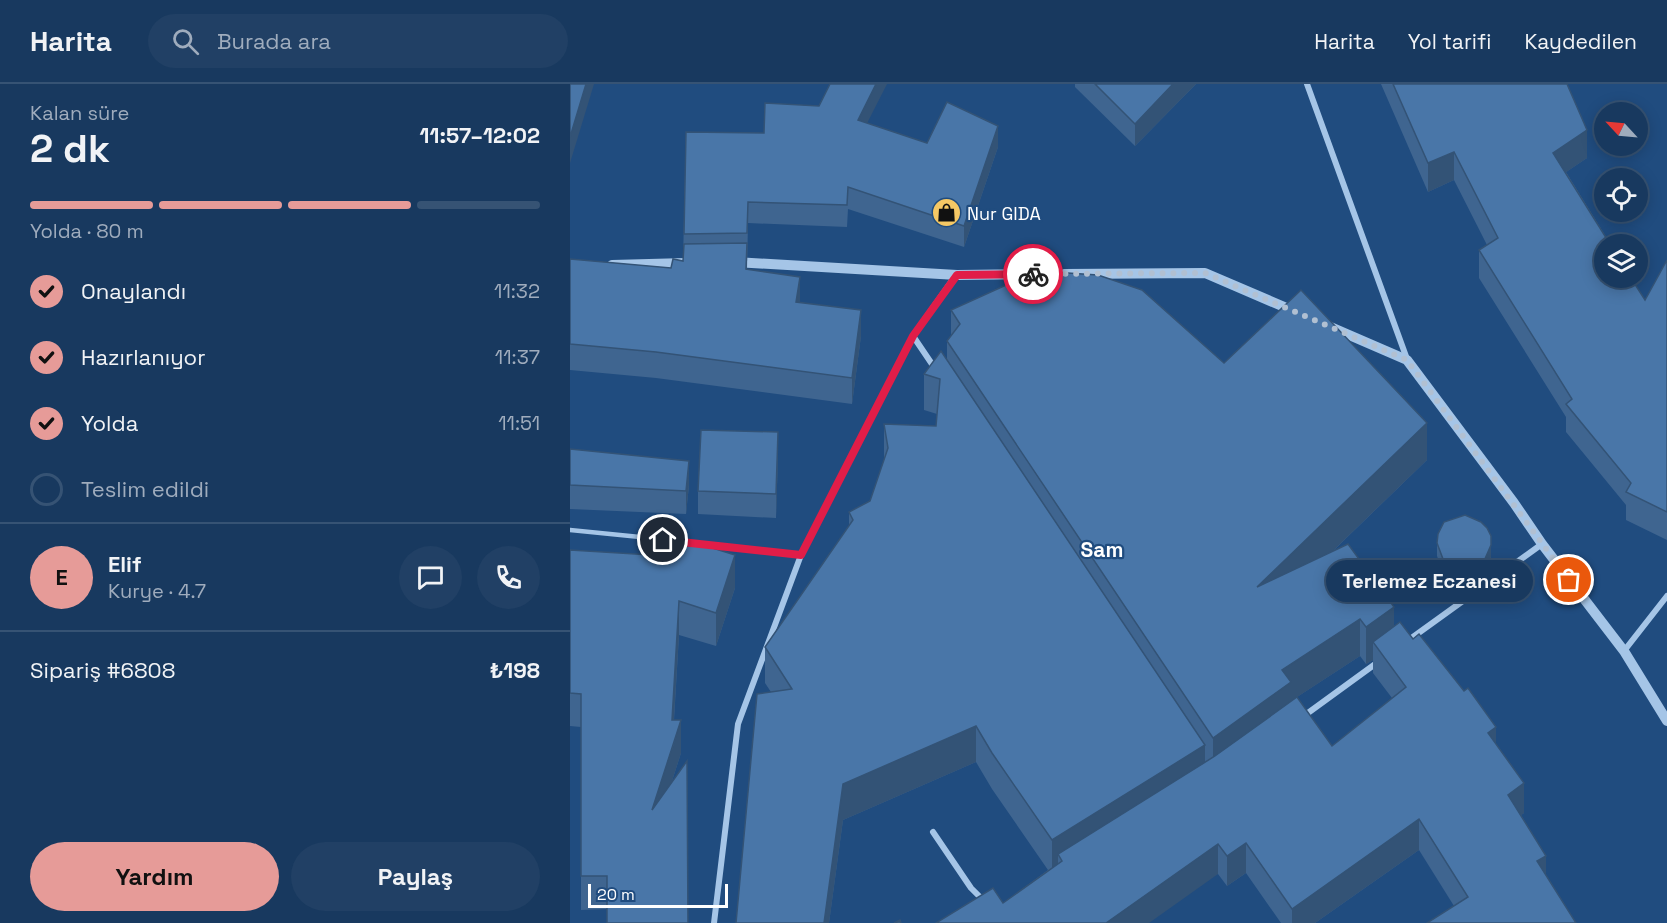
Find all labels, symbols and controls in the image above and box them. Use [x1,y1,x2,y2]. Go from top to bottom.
search box [148,14,568,68]
text: Harita [30,23,112,59]
icon: search [169,25,202,58]
text: Burada ara [217,27,331,55]
text: Harita [1314,28,1375,55]
text: Yol tarifi [1408,28,1491,55]
text: Kaydedilen [1524,28,1637,55]
text: Kalan süre [30,100,129,126]
north arrow [1594,102,1648,156]
map controls [1594,102,1648,288]
text: 11:57–12:02 [420,121,540,149]
text: 2 dk [30,124,110,173]
button: locate [1594,168,1648,222]
shop icon: Nur GIDA [930,197,962,229]
place label: Nur GIDA [967,202,1041,225]
text: Yolda · 80 m [30,218,144,244]
button: layers [1594,234,1648,288]
courier [1003,244,1063,304]
icon: bike [1017,258,1050,291]
icon: check [30,275,63,308]
text: Onaylandı [81,277,186,305]
text: 11:32 [494,278,540,304]
icon: check [30,341,63,374]
text: Hazırlanıyor [81,343,206,371]
text: 11:37 [495,344,540,370]
icon: check [30,407,63,440]
text: Yolda [81,409,138,437]
text: 11:51 [498,410,540,436]
text: Teslim edildi [81,475,209,503]
pin [637,514,688,565]
icon: home [646,523,679,556]
district label: Sam [1081,536,1123,563]
button: chat [399,546,462,609]
button: phone [477,546,540,609]
text: Elif [108,550,141,578]
pin [1543,554,1594,605]
callout: Terlemez Eczanesi [1326,559,1533,601]
text: E [55,563,68,591]
icon: bag [1552,563,1585,596]
text: Terlemez Eczanesi [1342,568,1517,594]
text: Kurye · 4.7 [108,578,206,604]
text: Sipariş #6808 [30,656,175,684]
text: ₺198 [490,656,540,684]
button: Yardım [30,842,279,911]
button: Paylaş [291,842,540,911]
scale bar [588,881,728,908]
text: 20 m [597,884,635,905]

